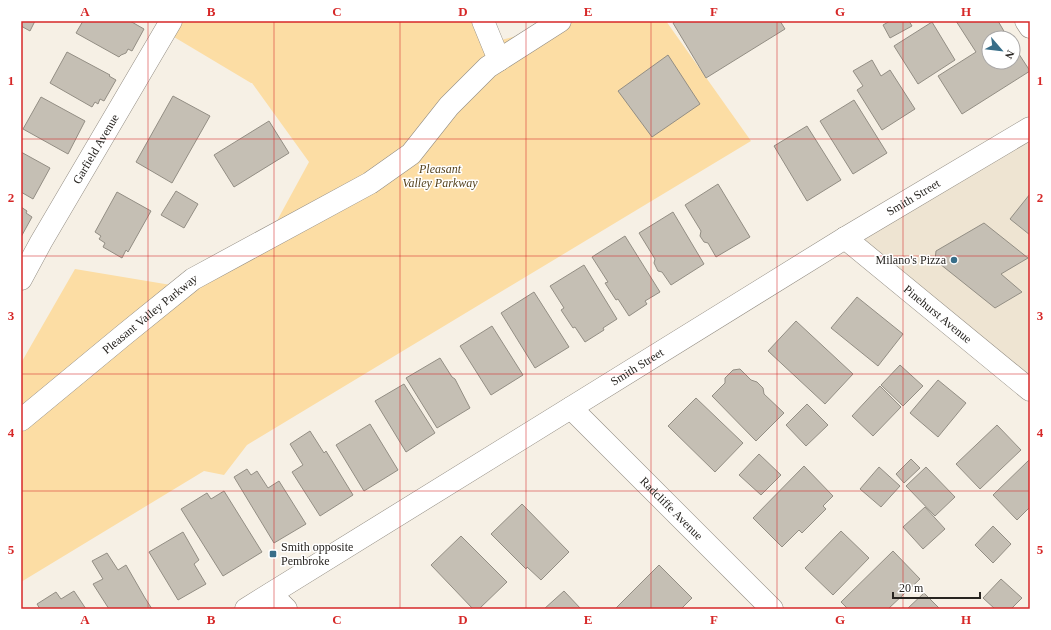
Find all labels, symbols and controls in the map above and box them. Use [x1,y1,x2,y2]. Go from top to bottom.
text: A [80,4,90,19]
text: B [207,4,216,19]
text: C [332,4,342,19]
text: D [458,4,468,19]
text: E [584,4,592,19]
text: F [710,4,718,19]
text: G [835,4,845,19]
text: H [961,4,971,19]
north arrow [981,30,1021,70]
text: N [1003,48,1017,61]
text: 1 [8,73,14,88]
text: 1 [1037,73,1043,88]
street label: Garfield Avenue [70,111,122,186]
park label: Pleasant Valley Parkway [403,162,478,190]
street label: Smith Street [884,176,943,219]
text: 2 [8,190,14,205]
text: 2 [1037,190,1043,205]
place label: Milano's Pizza [876,253,947,267]
marker: Milano's Pizza [949,255,959,265]
street label: Pleasant Valley Parkway [100,271,200,357]
street label: Pinehurst Avenue [901,282,975,346]
text: 3 [8,308,15,323]
text: 3 [1037,308,1044,323]
street label: Smith Street [608,345,667,388]
text: 4 [8,425,15,440]
text: 4 [1037,425,1044,440]
street label: Radcliffe Avenue [637,474,706,543]
place label: Smith opposite Pembroke [281,540,353,568]
text: 5 [8,542,15,557]
text: 5 [1037,542,1044,557]
marker: Smith opposite Pembroke [268,549,278,559]
scale bar [893,574,980,600]
text: 20 m [899,581,924,595]
text: A [80,612,90,627]
text: B [207,612,216,627]
text: C [332,612,342,627]
text: D [458,612,468,627]
text: E [584,612,592,627]
text: F [710,612,718,627]
text: G [835,612,845,627]
text: H [961,612,971,627]

